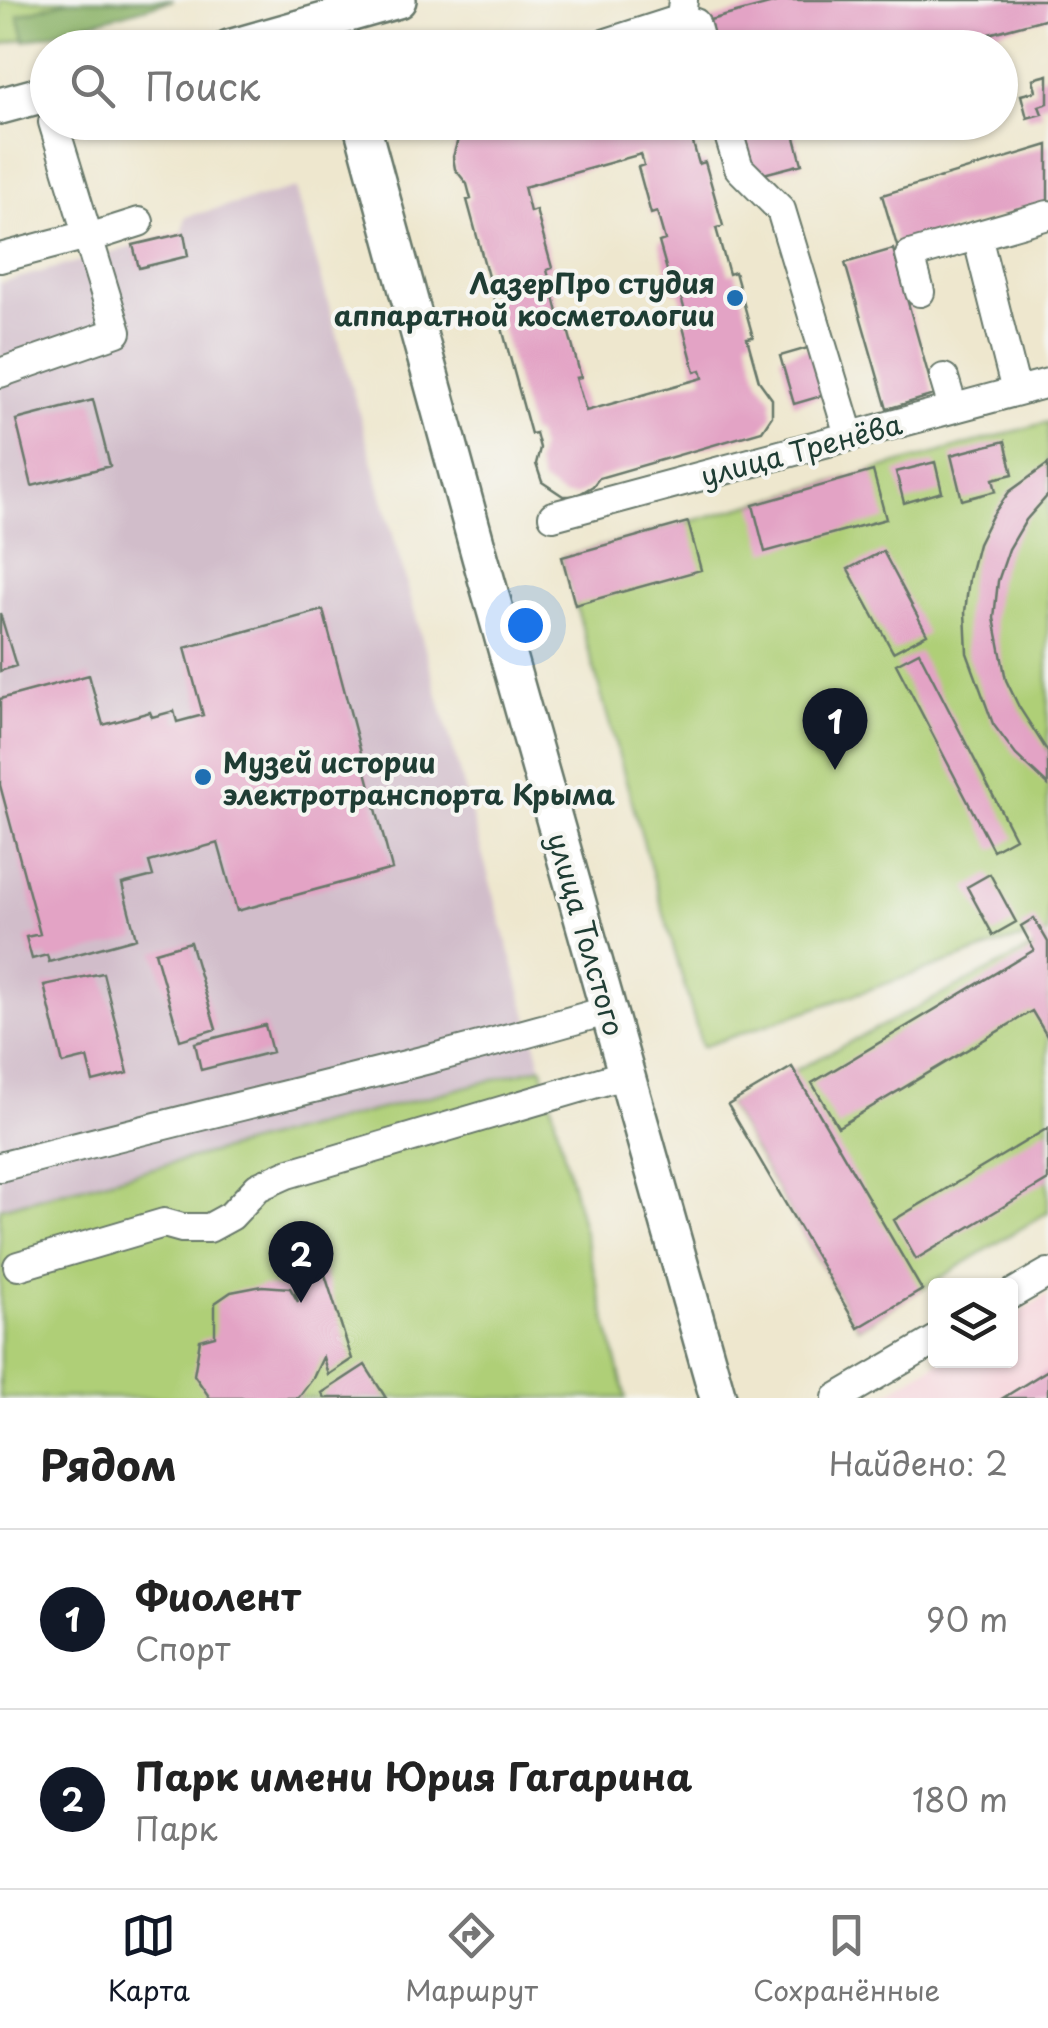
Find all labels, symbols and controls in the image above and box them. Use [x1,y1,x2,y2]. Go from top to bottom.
search box [30,30,1018,140]
text: Поиск [145,57,260,114]
icon: search [65,58,120,113]
place label: ЛазерПро студия аппаратной косметологии [334,261,715,336]
marker: ЛазерПро студия аппаратной косметологии [724,287,746,309]
street label: улица Тренёва [696,401,907,497]
your location [500,600,551,651]
pin: 1 [802,688,868,770]
place label: Музей истории электротранспорта Крыма [223,740,615,815]
marker: Музей истории электротранспорта Крыма [192,766,214,788]
street label: улица Толстого [537,827,637,1041]
pin: 2 [268,1220,334,1303]
map controls [928,1278,1018,1368]
button: layers [928,1278,1018,1368]
text: Рядом [40,1432,177,1495]
text: Найдено: 2 [829,1439,1008,1487]
text: Фиолент [135,1567,301,1624]
text: 1 [65,1595,80,1643]
text: 90 m [926,1595,1008,1643]
text: Спорт [135,1624,230,1672]
text: Парк имени Юрия Гагарина [135,1747,692,1804]
text: 2 [61,1775,84,1823]
text: 180 m [912,1775,1008,1823]
text: Парк [135,1804,218,1852]
tab: Карта [108,1908,190,2011]
tab: Маршрут [405,1908,538,2011]
tab: Сохранённые [753,1908,940,2011]

